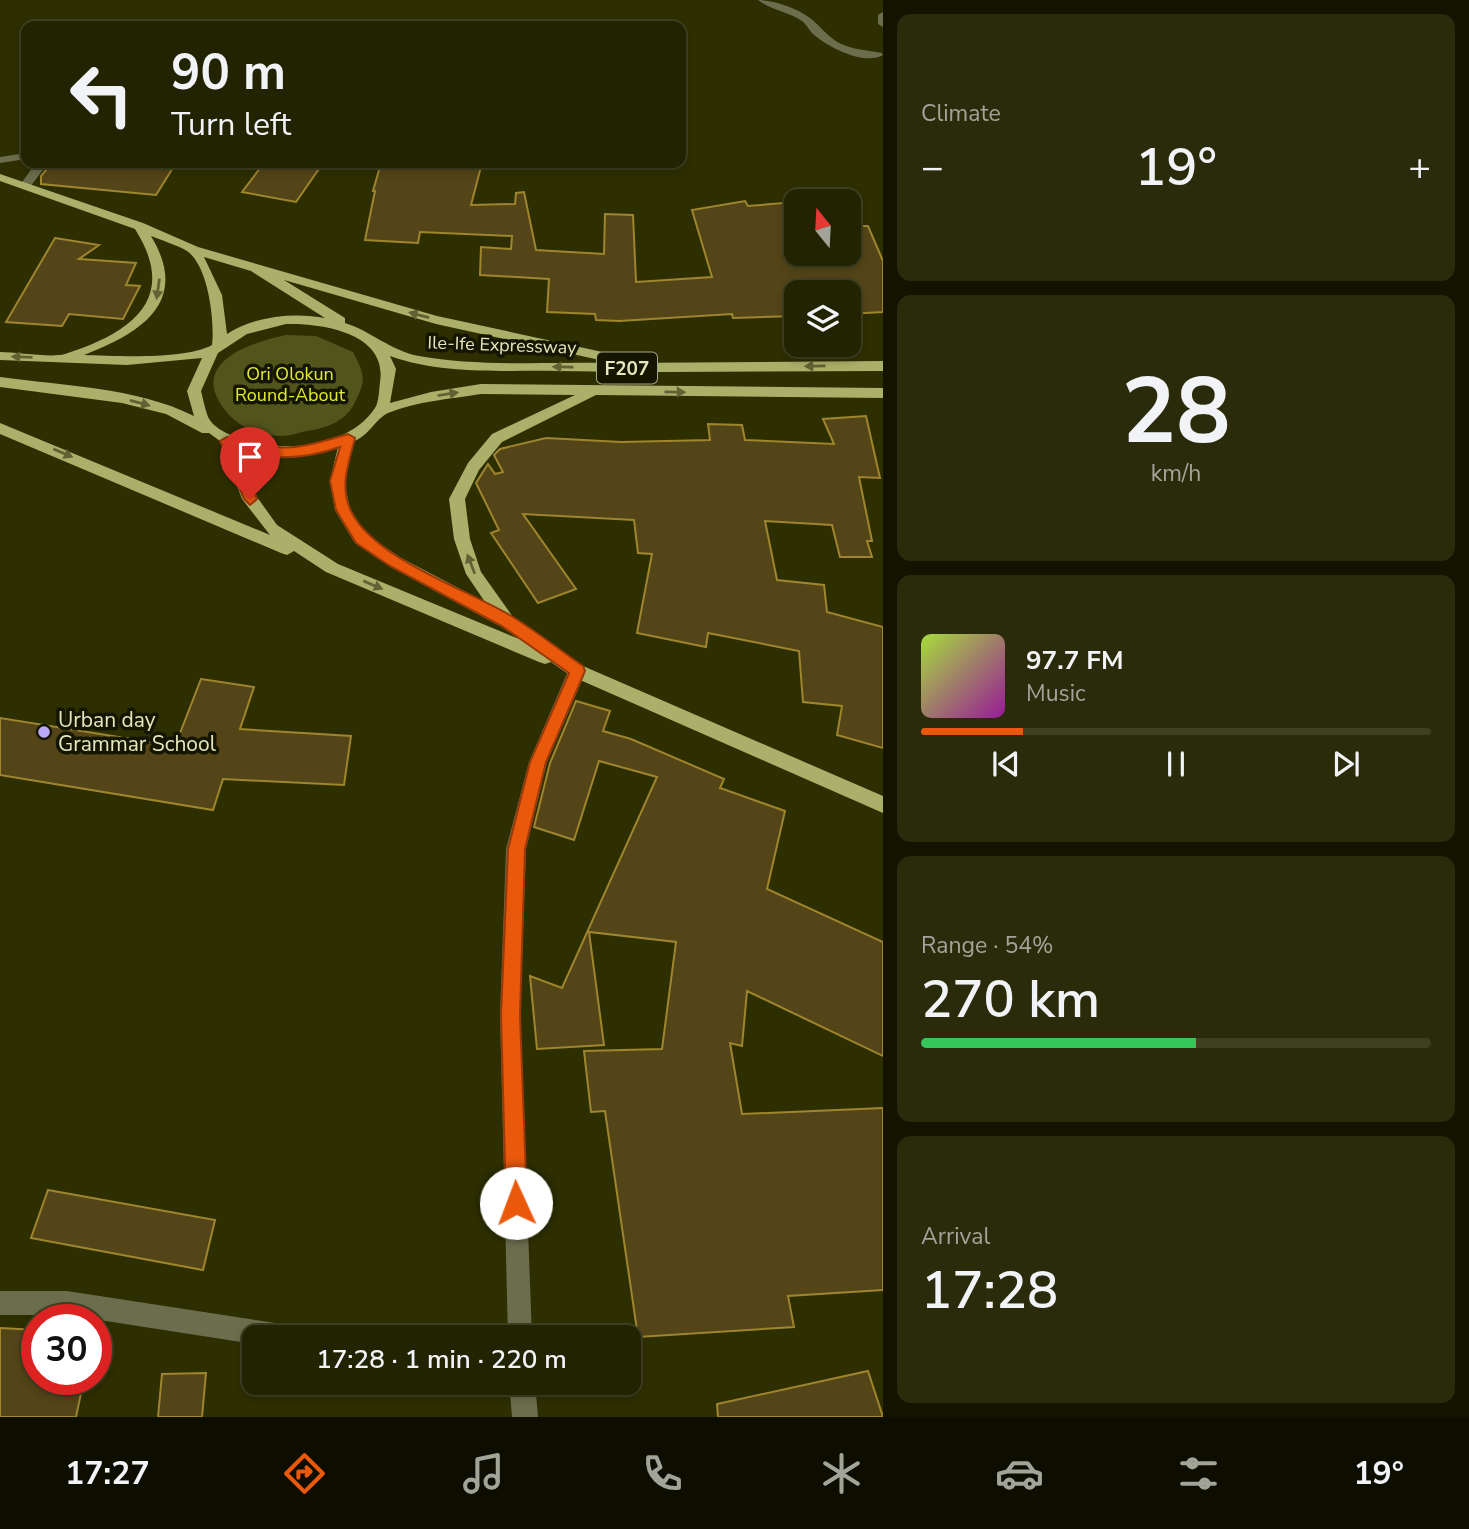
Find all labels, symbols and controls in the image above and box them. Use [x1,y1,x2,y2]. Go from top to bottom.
text: 90 m [171,39,286,106]
icon: left [56,49,147,140]
text: Climate [921,98,1001,129]
text: Turn left [171,103,291,146]
text: 19° [1135,132,1217,203]
text: − [921,142,944,193]
text: + [1408,142,1431,193]
north arrow [784,189,861,266]
map controls [784,189,861,357]
one-way arrow [153,278,164,300]
button: layers [784,280,861,357]
one-way arrow [408,309,430,320]
street label: Ile-Ife Expressway [427,330,578,360]
text: 28 [1121,350,1231,474]
one-way arrow [11,351,33,362]
road number: F207 [597,352,657,384]
one-way arrow [803,360,825,372]
one-way arrow [551,361,573,372]
park label: Ori Olokun Round-About [235,362,346,407]
one-way arrow [664,386,686,398]
one-way arrow [437,388,459,399]
one-way arrow [130,398,151,408]
pin [220,427,280,499]
icon: arrive [231,438,269,476]
one-way arrow [53,448,74,459]
text: km/h [1151,458,1201,489]
one-way arrow [466,554,477,575]
one-way arrow [362,580,383,591]
text: 97.7 FM [1026,643,1123,678]
text: Music [1026,678,1086,709]
place label: Urban day Grammar School [58,706,217,758]
marker: Urban day Grammar School [36,724,52,740]
icon: previous [987,745,1025,783]
icon: pause [1157,745,1195,783]
icon: next [1327,745,1365,783]
text: Range · 54% [921,930,1053,961]
text: 270 km [921,964,1100,1035]
position arrow [479,1166,553,1240]
text: Arrival [921,1221,990,1252]
text: 17:28 [921,1255,1058,1326]
speed limit sign: 30 [21,1304,112,1395]
text: 17:28 · 1 min · 220 m [316,1342,567,1377]
icon: directions [280,1449,329,1498]
icon: music [459,1449,508,1498]
icon: phone [638,1449,687,1498]
icon: climate [817,1449,866,1498]
icon: car [995,1449,1044,1498]
icon: filters [1174,1449,1223,1498]
text: 17:27 [65,1452,150,1495]
text: 19° [1353,1452,1404,1495]

